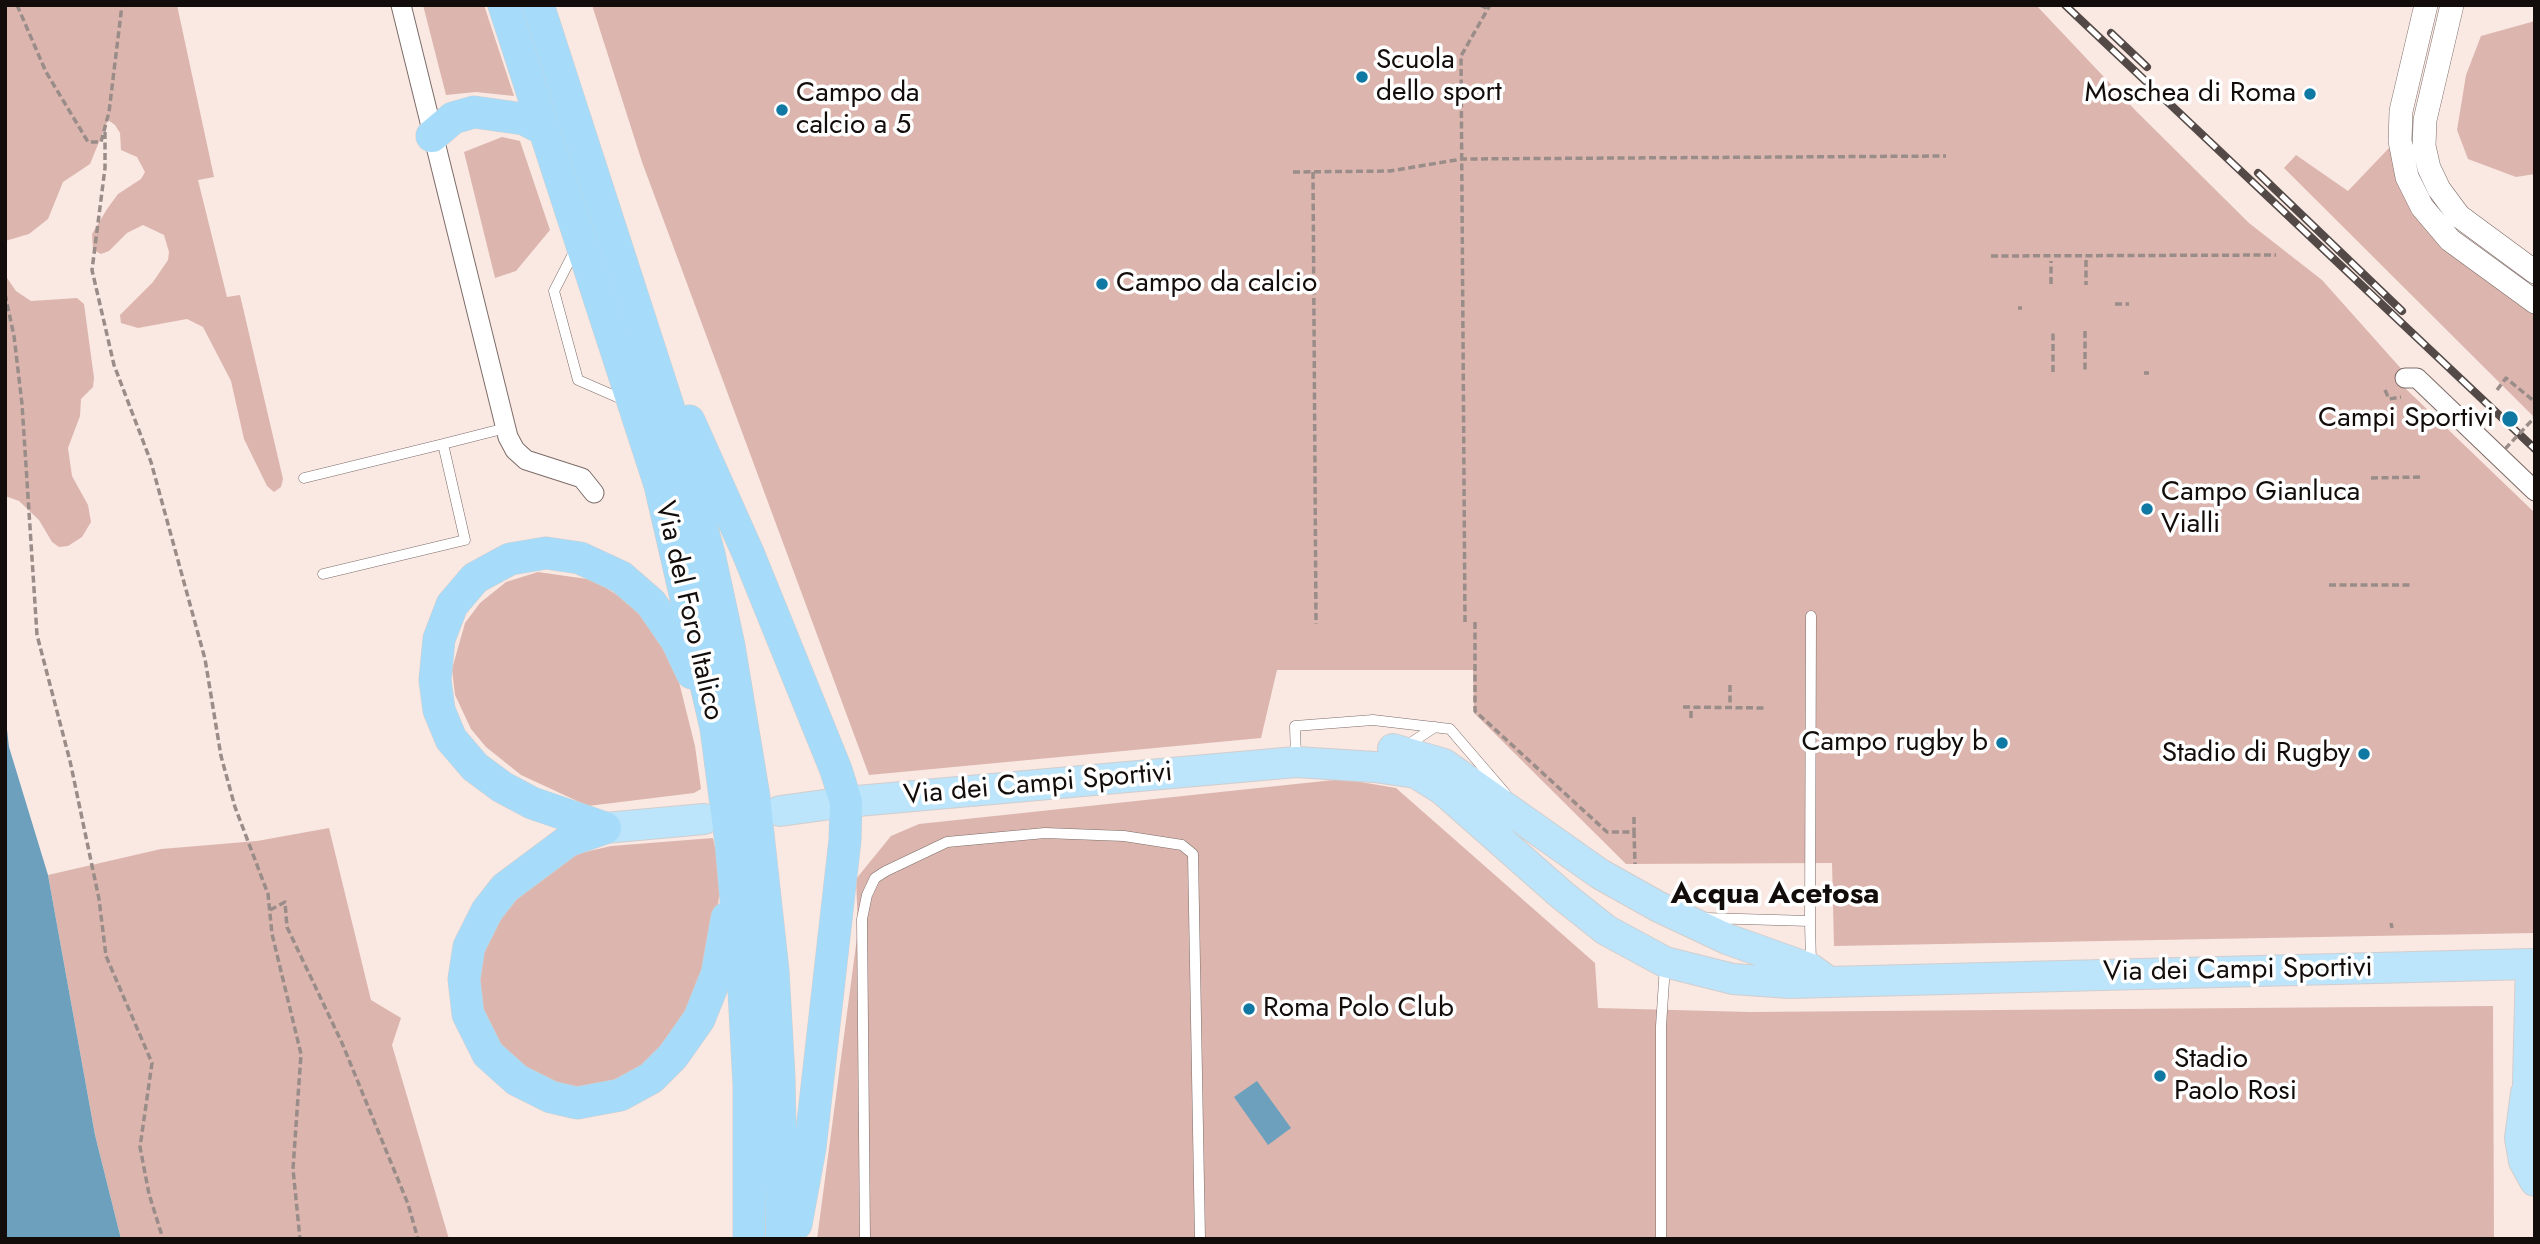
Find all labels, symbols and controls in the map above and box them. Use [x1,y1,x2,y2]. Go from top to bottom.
place label: Scuola dello sport [1376,44,1502,110]
marker: Scuola dello sport [1354,69,1370,85]
place label: Campo da calcio a 5 [796,77,920,143]
place label: Moschea di Roma [2084,77,2296,111]
marker: Moschea di Roma [2302,86,2318,102]
marker: Campo da calcio a 5 [774,102,790,118]
place label: Campo da calcio [1116,267,1317,301]
marker: Campo da calcio [1094,276,1110,292]
place label: Campi Sportivi [2318,402,2494,436]
marker: Campi Sportivi [2500,409,2520,429]
place label: Campo Gianluca Vialli [2161,476,2360,542]
street label: Via del Foro Italico [646,498,730,724]
marker: Campo Gianluca Vialli [2139,501,2155,517]
place label: Campo rugby b [1801,726,1988,760]
marker: Campo rugby b [1994,735,2010,751]
place label: Stadio di Rugby [2162,737,2350,771]
marker: Stadio di Rugby [2356,746,2372,762]
street label: Via dei Campi Sportivi [902,757,1174,813]
district label: Acqua Acetosa [1671,878,1879,914]
street label: Via dei Campi Sportivi [2103,952,2373,990]
place label: Roma Polo Club [1263,992,1454,1026]
marker: Roma Polo Club [1241,1001,1257,1017]
place label: Stadio Paolo Rosi [2174,1043,2297,1109]
marker: Stadio Paolo Rosi [2152,1068,2168,1084]

